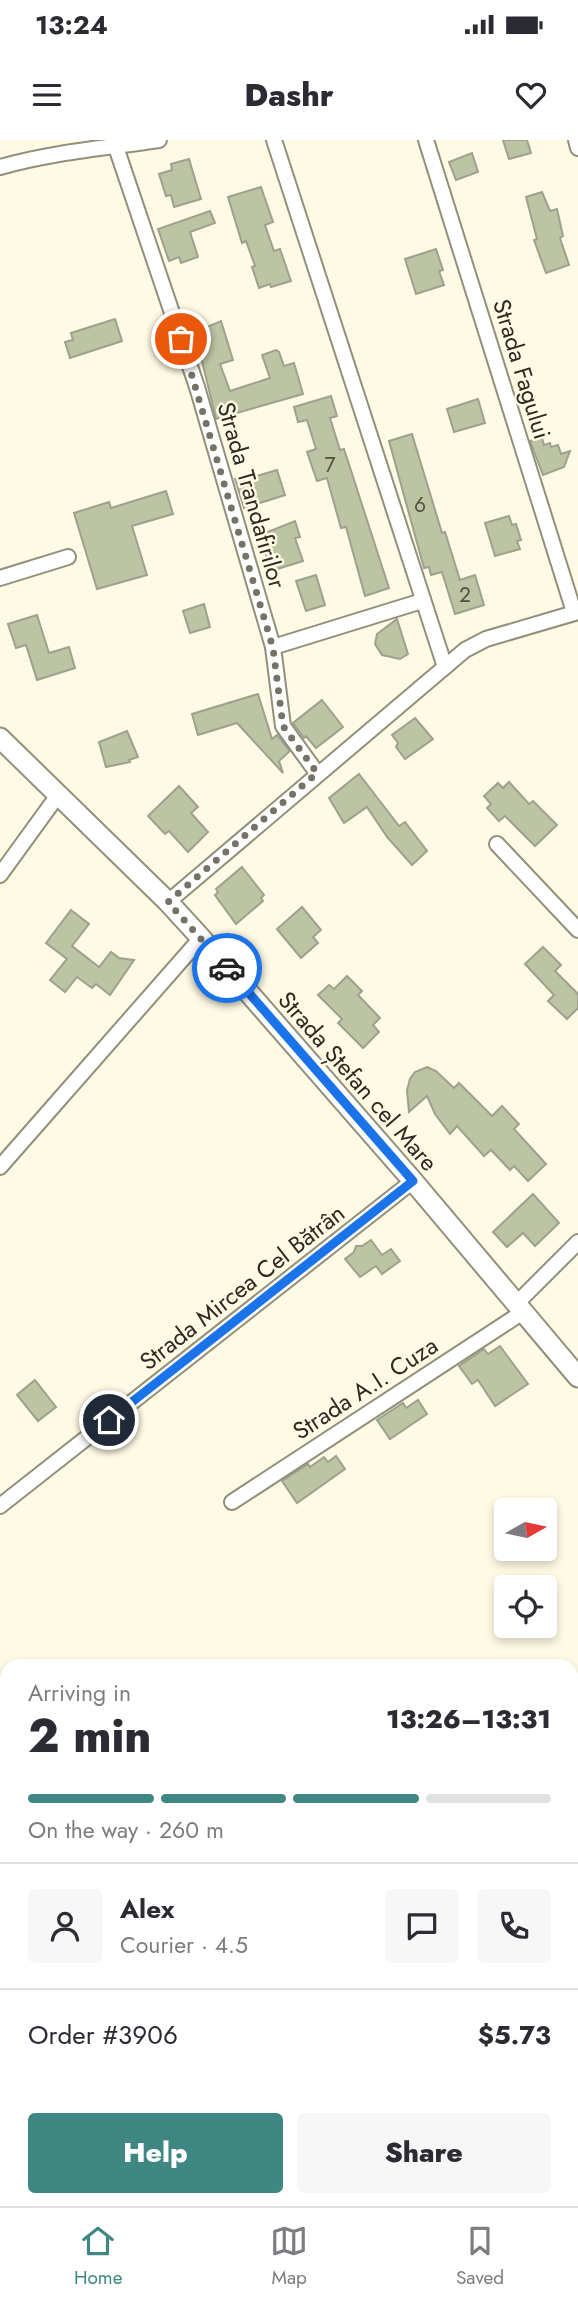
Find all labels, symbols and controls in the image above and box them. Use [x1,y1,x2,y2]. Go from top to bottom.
text: 13:24 [35,6,108,44]
text: Dashr [244,72,334,118]
icon: menu [28,76,66,114]
icon: heart [512,76,550,114]
street label: Strada Fagului [484,295,560,443]
pin [151,309,211,369]
icon: bag [162,320,200,358]
street label: Strada Trandafirilor [209,398,296,593]
house number: 7 [324,450,336,480]
house number: 6 [414,490,426,520]
house number: 2 [459,580,471,610]
courier [192,933,262,1003]
icon: car [208,949,246,987]
street label: Strada Ștefan cel Mare [270,983,446,1179]
street label: Strada Mircea Cel Bătrân [132,1196,352,1378]
street label: Strada A.I. Cuza [286,1328,444,1448]
pin [79,1390,139,1450]
icon: home [90,1401,128,1439]
north arrow [494,1498,556,1561]
map controls [494,1498,557,1638]
button: locate [494,1575,557,1638]
text: Arriving in [28,1676,131,1710]
text: 13:26–13:31 [386,1700,551,1738]
text: 2 min [28,1703,152,1769]
text: On the way · 260 m [28,1813,224,1847]
button: person [28,1889,102,1963]
button: chat [385,1889,459,1963]
button: phone [477,1889,551,1963]
text: Alex [120,1890,174,1928]
text: Courier · 4.5 [120,1928,248,1962]
text: Order #3906 [28,2016,178,2054]
text: $5.73 [478,2016,551,2054]
button: Help [28,2113,283,2193]
button: Share [297,2113,551,2193]
tab: Home [74,2222,122,2291]
tab: Map [270,2222,308,2291]
tab: Saved [456,2222,504,2291]

